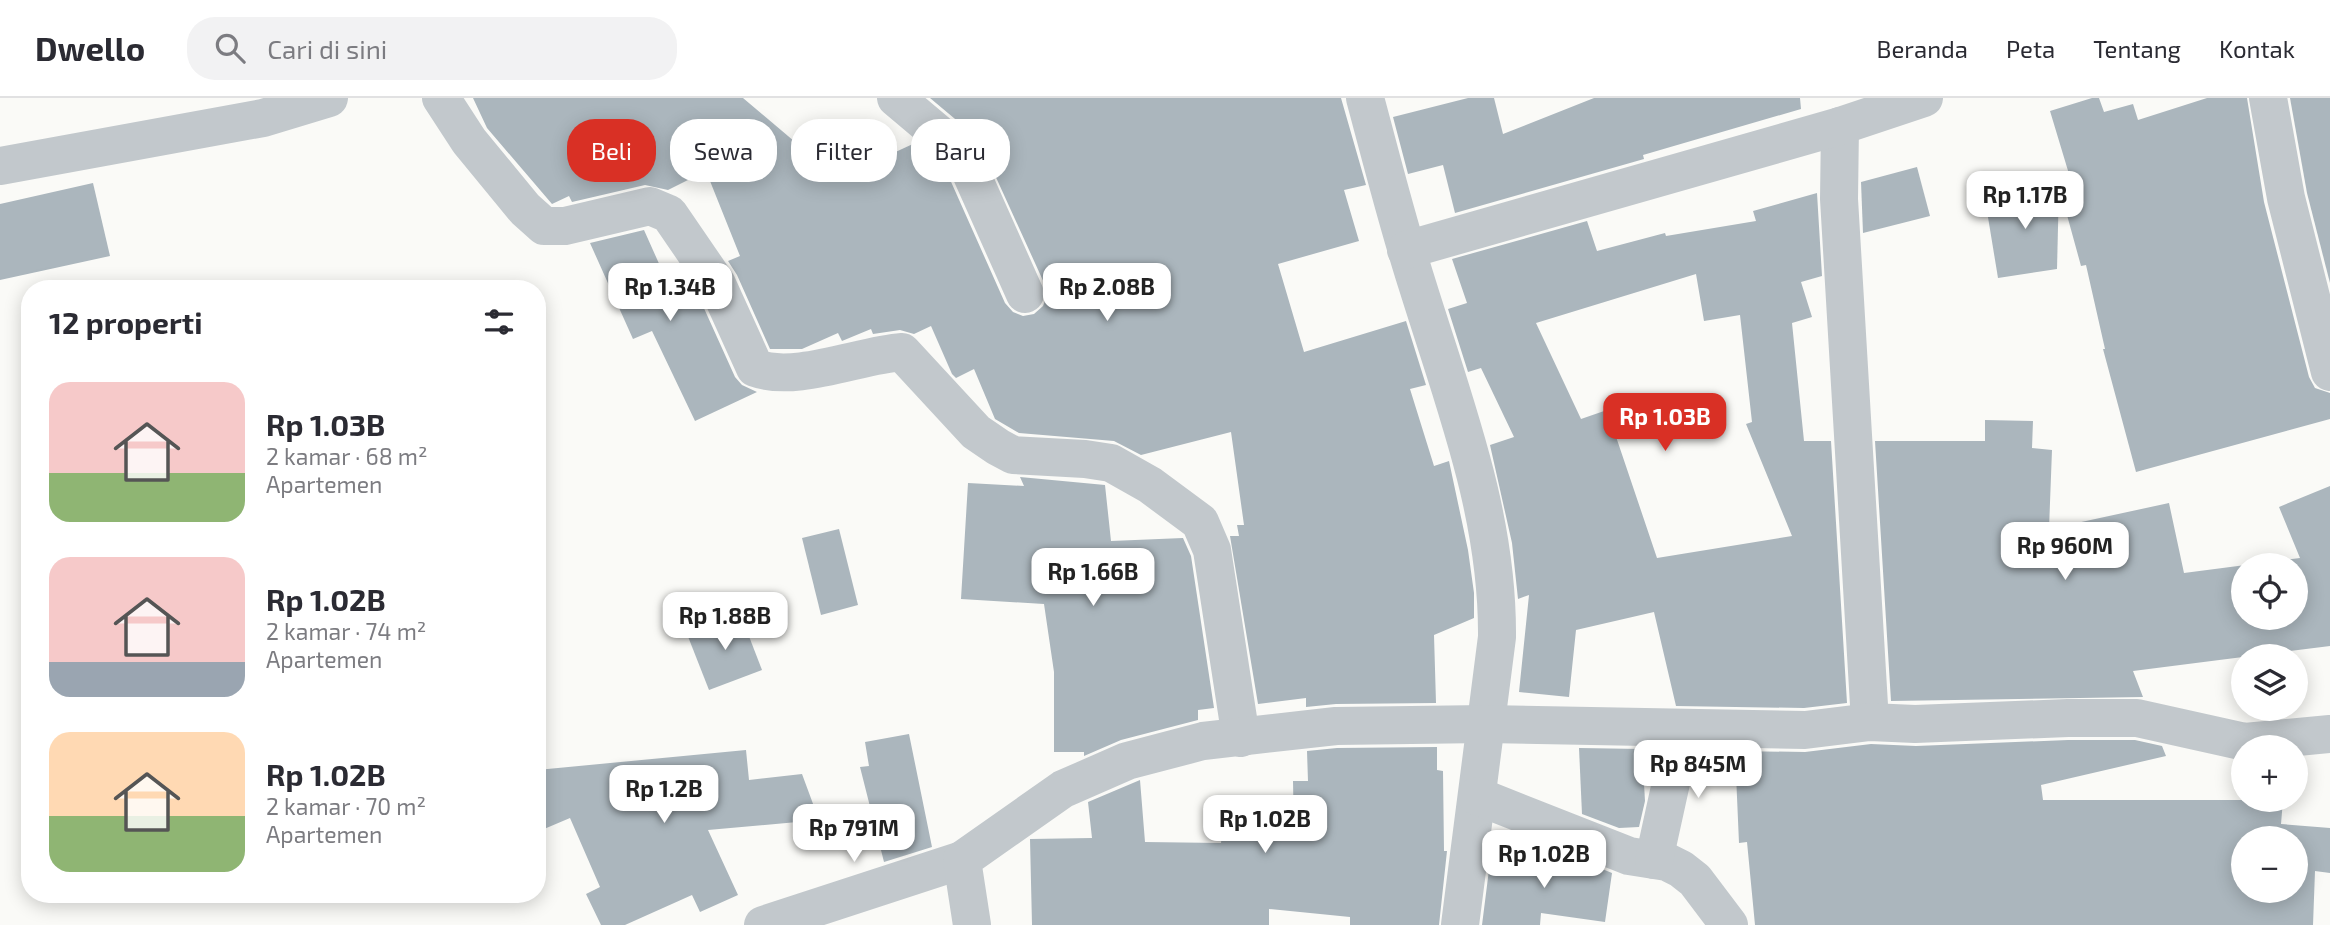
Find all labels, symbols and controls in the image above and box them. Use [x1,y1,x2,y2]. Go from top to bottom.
search box [187,17,677,80]
text: Dwello [35,28,145,68]
icon: search [211,29,249,67]
text: Cari di sini [267,33,387,64]
text: Beranda [1877,34,1968,63]
text: Peta [2006,34,2055,63]
text: Tentang [2093,34,2181,63]
text: Kontak [2219,34,2295,63]
chip: Beli [567,119,656,182]
chip: Sewa [670,119,777,182]
chip: Filter [791,119,897,182]
chip: Baru [911,119,1010,182]
pin: Rp 1.17B [1953,172,2097,231]
text: Rp 1.17B [1983,180,2068,208]
pin: Rp 1.34B [598,264,742,323]
pin: Rp 2.08B [1035,264,1179,323]
text: Rp 1.34B [624,272,716,300]
text: Rp 2.08B [1059,272,1155,300]
icon: filters [480,303,518,341]
text: 12 properti [49,304,202,340]
pin: Rp 1.03B [1593,394,1737,453]
text: Rp 1.03B [1619,402,1711,430]
text: Rp 1.03B [266,406,385,442]
icon: home [105,410,189,494]
text: 2 kamar · 68 m² [266,442,428,470]
text: Apartemen [266,470,382,498]
pin: Rp 960M [2000,522,2130,582]
text: Rp 960M [2017,531,2113,559]
pin: Rp 1.66B [1021,548,1165,608]
map controls [2231,553,2308,903]
button: locate [2231,553,2308,630]
text: Rp 1.66B [1047,557,1139,585]
text: Rp 1.02B [266,581,386,617]
icon: home [105,585,189,669]
pin: Rp 1.88B [653,592,797,652]
text: Rp 1.88B [679,601,771,629]
text: 2 kamar · 74 m² [266,617,426,645]
button: layers [2231,644,2308,721]
text: Apartemen [266,645,382,673]
button: + [2231,735,2308,812]
pin: Rp 845M [1633,740,1763,800]
text: Rp 845M [1650,749,1746,777]
text: Rp 1.02B [266,756,386,792]
icon: home [105,760,189,844]
pin: Rp 1.2B [599,766,729,825]
text: Rp 1.2B [625,774,703,802]
text: 2 kamar · 70 m² [266,792,426,820]
pin: Rp 1.02B [1193,796,1337,855]
pin: Rp 791M [789,804,919,864]
text: Rp 1.02B [1219,804,1311,832]
text: Rp 791M [809,813,899,841]
text: Apartemen [266,820,382,848]
button: − [2231,826,2308,903]
pin: Rp 1.02B [1472,830,1616,890]
text: Rp 1.02B [1498,839,1590,867]

